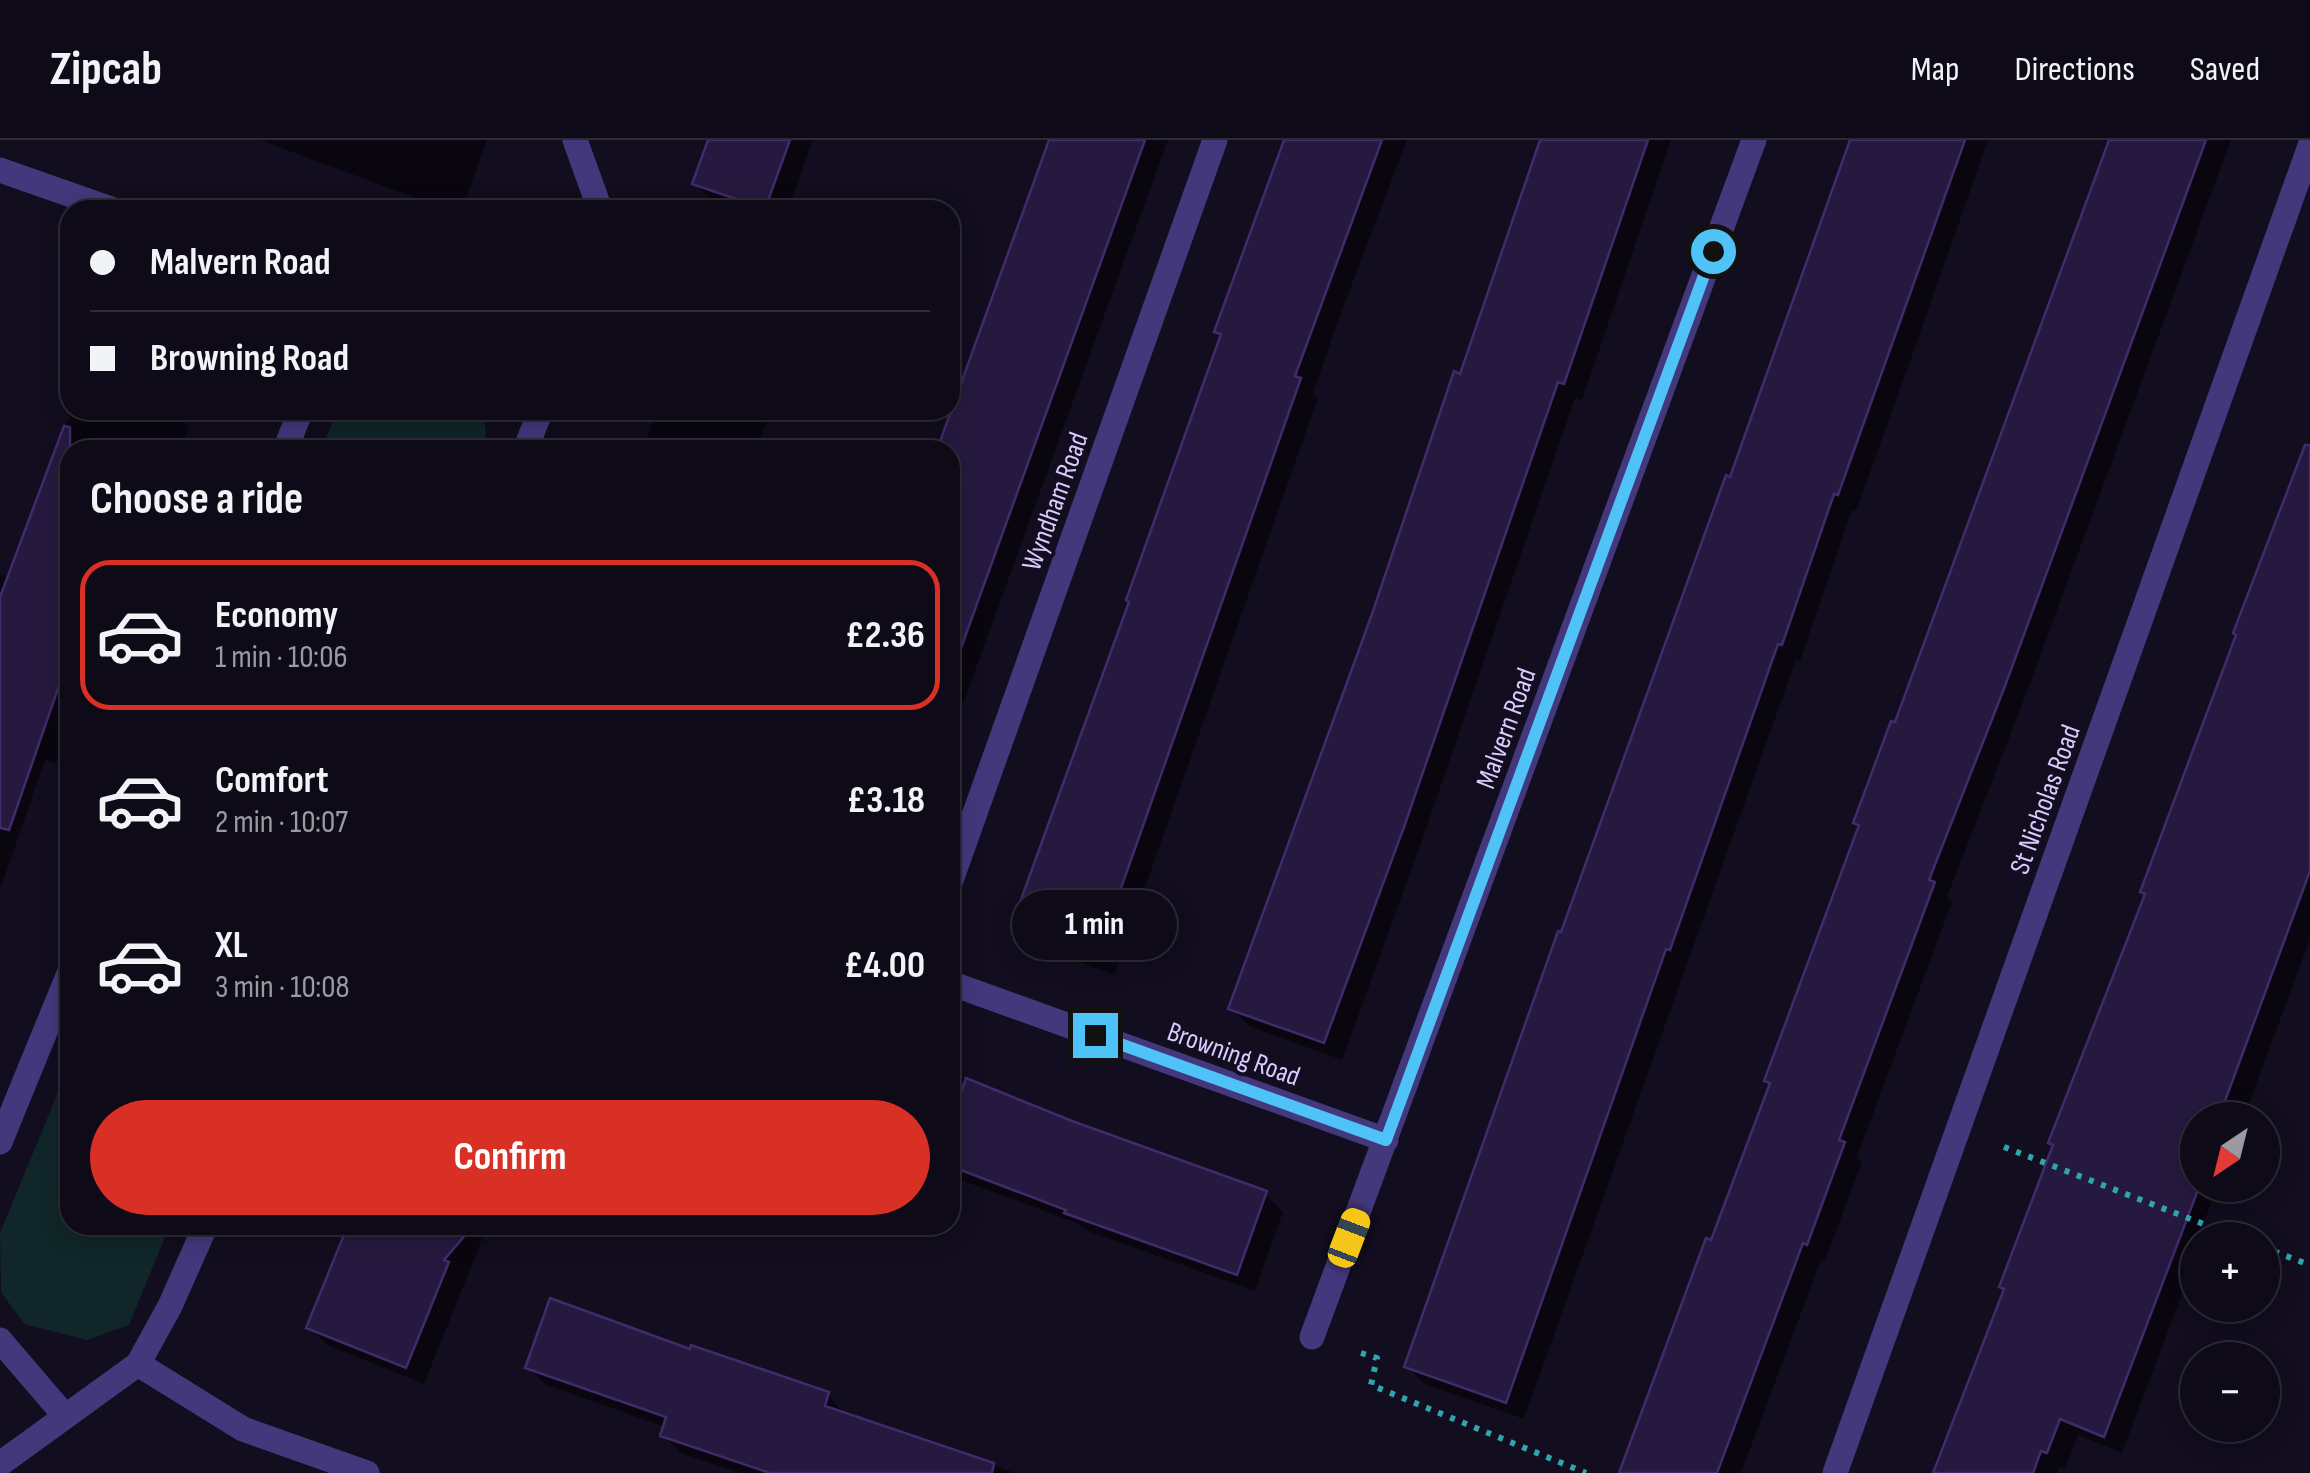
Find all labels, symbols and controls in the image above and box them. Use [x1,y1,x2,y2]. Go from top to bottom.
text: Zipcab [50,41,162,98]
text: Map [1911,48,1960,91]
text: Directions [2015,48,2135,91]
text: Saved [2190,48,2260,91]
route start [1691,229,1736,274]
text: Malvern Road [150,240,331,285]
text: Browning Road [150,336,349,381]
street label: Wyndham Road [1015,428,1096,575]
text: Choose a ride [90,472,303,527]
icon: car [95,590,185,680]
text: Economy [215,593,338,638]
text: £2.36 [845,613,925,658]
text: 1 min · 10:06 [215,638,347,677]
street label: Malvern Road [1469,664,1543,793]
street label: St Nicholas Road [2003,720,2088,879]
icon: car [95,755,185,845]
text: Comfort [215,758,329,803]
text: £3.18 [847,778,925,823]
text: 2 min · 10:07 [215,803,348,842]
callout: 1 min [1012,890,1178,960]
text: 1 min [1065,905,1124,944]
icon: car [95,920,185,1010]
text: XL [215,923,248,968]
text: £4.00 [844,943,925,988]
text: 3 min · 10:08 [215,968,350,1007]
route end [1073,1013,1118,1058]
street label: Browning Road [1163,1015,1304,1094]
button: Confirm [90,1100,930,1215]
north arrow [2180,1102,2280,1202]
map controls [2180,1102,2280,1442]
car [1324,1205,1374,1271]
button: + [2180,1222,2280,1322]
button: − [2180,1342,2280,1442]

